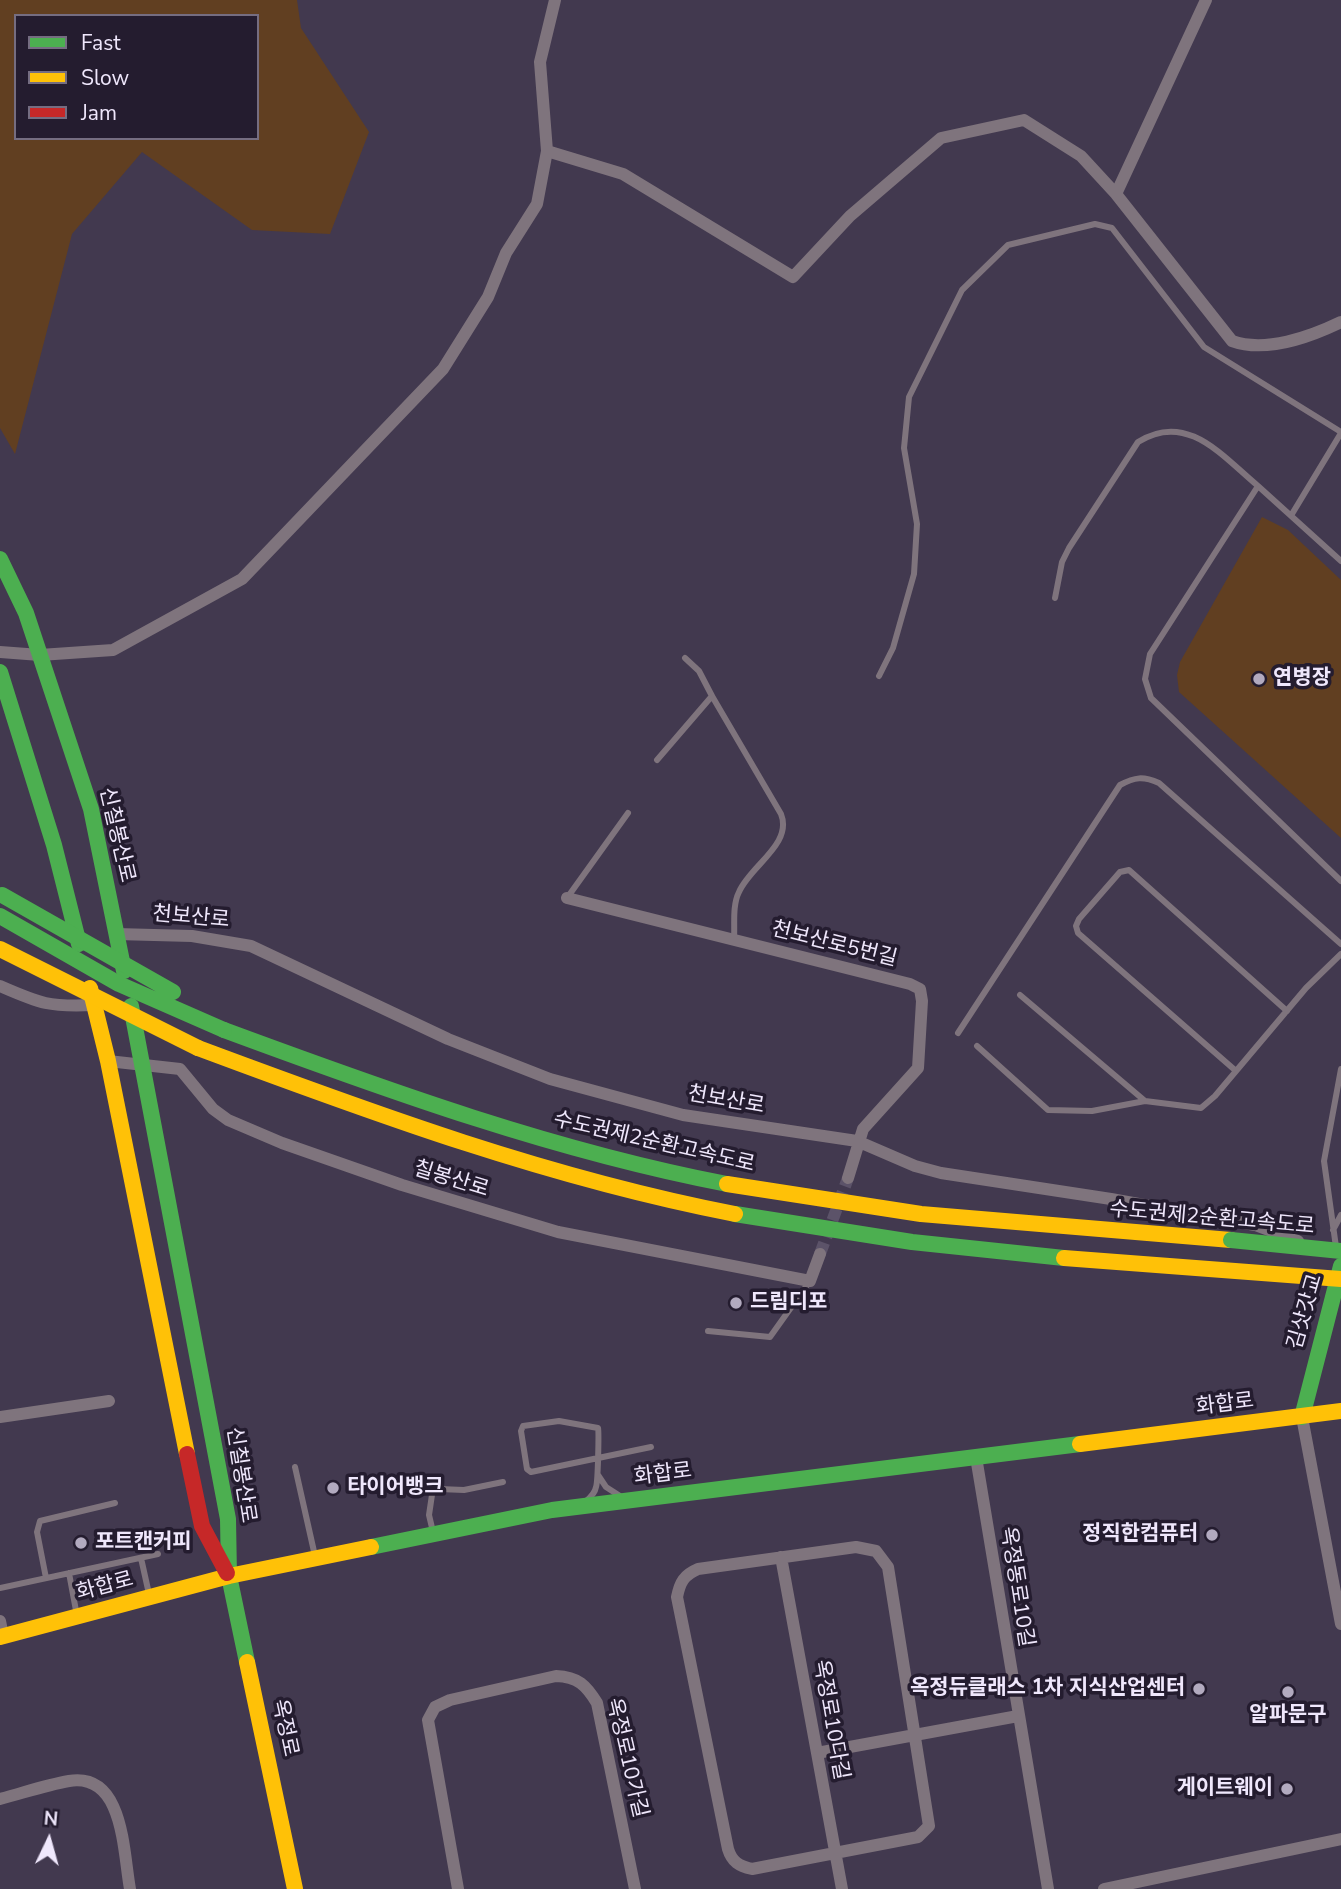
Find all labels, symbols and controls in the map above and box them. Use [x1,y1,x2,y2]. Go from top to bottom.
legend [14,14,259,140]
text: Fast [81,29,121,57]
text: Slow [81,64,129,92]
text: Jam [81,99,117,127]
place label: 연병장 [1273,666,1331,692]
marker: 연병장 [1251,671,1267,687]
street label: 신칠봉산로 [93,785,139,885]
street label: 천보산로 [151,902,231,934]
street label: 천보산로5번길 [769,917,899,973]
street label: 천보산로 [686,1082,766,1120]
street label: 수도권제2순환고속도로 [551,1108,757,1178]
street label: 칠봉산로 [410,1157,492,1203]
street label: 수도권제2순환고속도로 [1108,1197,1316,1241]
street label: 김삿갓교 [1283,1271,1329,1353]
place label: 드림디포 [750,1290,827,1316]
marker: 드림디포 [728,1295,744,1311]
street label: 화합로 [1195,1389,1255,1421]
street label: 신칠봉산로 [220,1425,260,1525]
street label: 화합로 [633,1459,693,1491]
place label: 타이어뱅크 [347,1475,444,1501]
marker: 타이어뱅크 [325,1480,341,1496]
place label: 정직한컴퓨터 [1082,1522,1198,1548]
street label: 옥정동로10길 [994,1525,1038,1649]
marker: 정직한컴퓨터 [1204,1527,1220,1543]
place label: 포트캔커피 [95,1530,192,1556]
marker: 포트캔커피 [73,1535,89,1551]
street label: 화합로 [74,1567,136,1607]
street label: 옥정로10다길 [807,1658,853,1782]
place label: 옥정듀클래스 1차 지식산업센터 [910,1676,1185,1702]
marker: 옥정듀클래스 1차 지식산업센터 [1191,1681,1207,1697]
marker: 알파문구 [1280,1684,1296,1700]
street label: 옥정로10가길 [600,1696,652,1820]
street label: 옥정로 [266,1697,302,1759]
place label: 알파문구 [1249,1703,1327,1729]
place label: 게이트웨이 [1176,1776,1273,1802]
marker: 게이트웨이 [1279,1781,1295,1797]
north arrow [14,1805,84,1875]
text: N [43,1806,59,1833]

